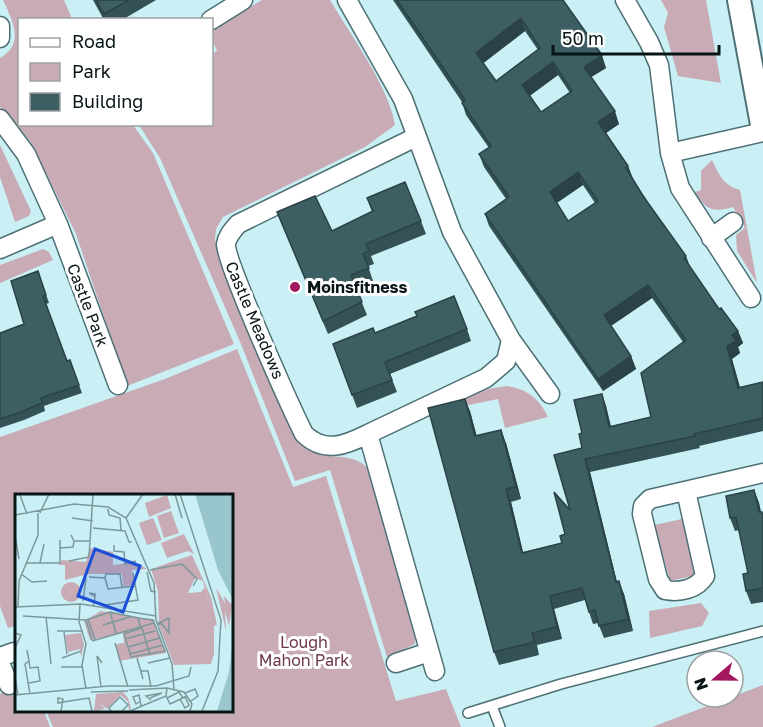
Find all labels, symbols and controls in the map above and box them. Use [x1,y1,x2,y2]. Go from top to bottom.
legend [18,18,213,126]
scale bar [553,18,720,56]
text: 50 m [562,27,604,49]
text: Road [72,30,116,52]
text: Park [72,60,111,82]
text: Building [72,90,143,112]
street label: Castle Meadows [221,258,289,382]
street label: Castle Park [63,260,113,350]
place label: Moinsfitness [307,277,408,297]
marker: Moinsfitness [288,280,302,294]
inset map [15,494,232,712]
park label: Lough Mahon Park [259,632,349,670]
north arrow [685,649,745,709]
text: N [689,675,712,693]

